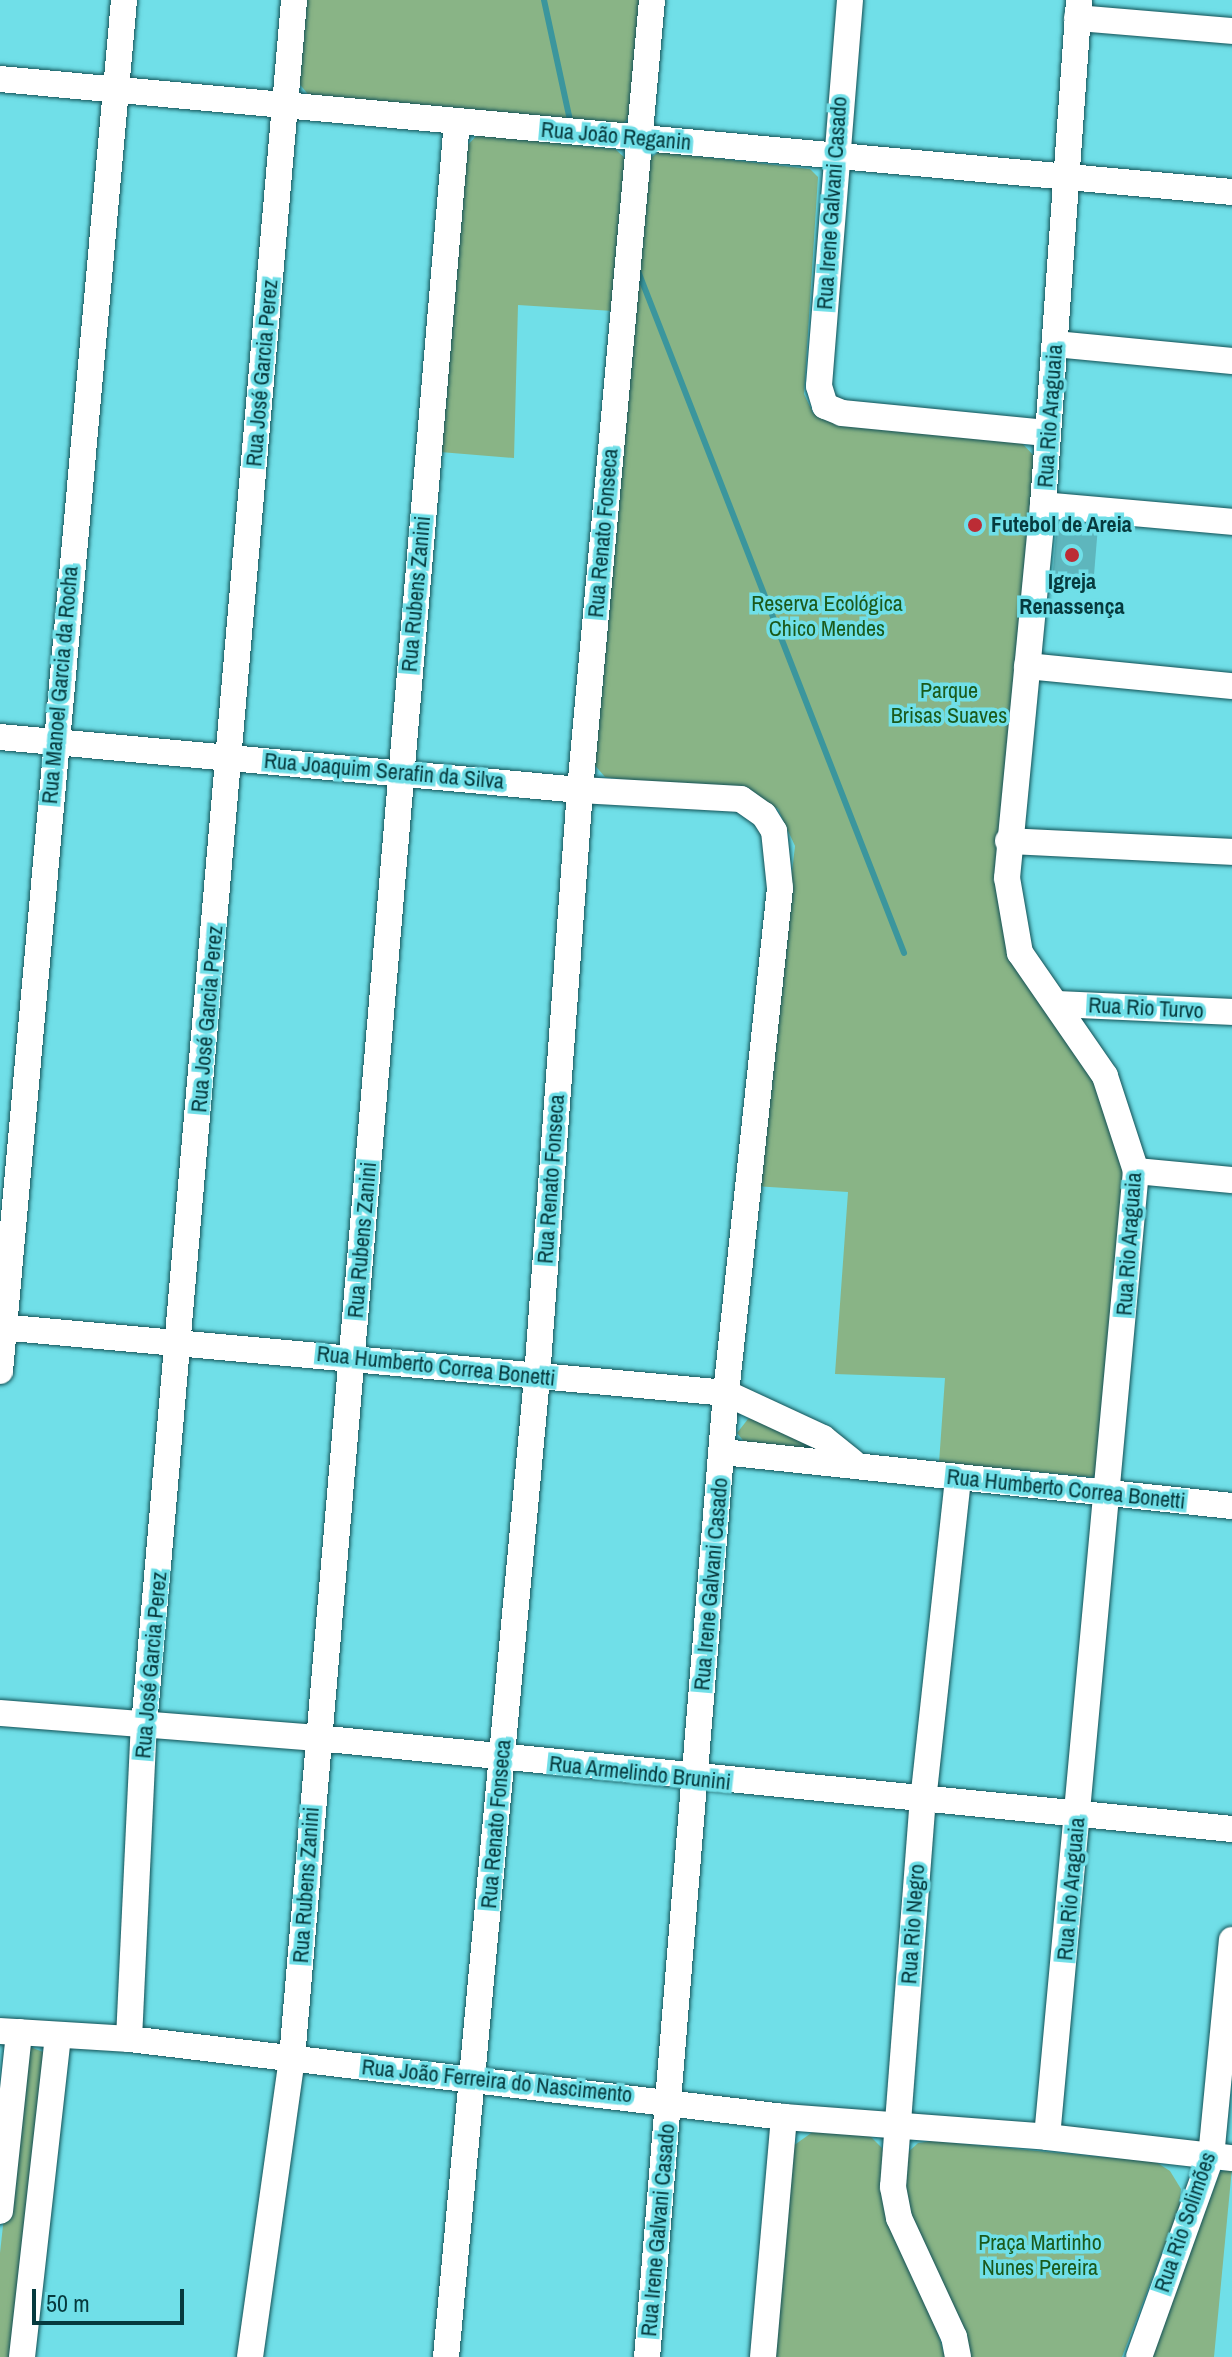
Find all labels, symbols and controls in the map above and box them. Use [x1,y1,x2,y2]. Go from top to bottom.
street label: Rua Irene Galvani Casado [811,96,853,310]
street label: Rua João Reganin [540,116,692,156]
street label: Rua José Garcia Perez [241,278,283,468]
street label: Rua Rio Araguaia [1032,343,1068,489]
street label: Rua Renato Fonseca [582,447,624,619]
place label: Futebol de Areia [991,512,1132,538]
street label: Rua Rubens Zanini [396,515,436,673]
marker: Futebol de Areia [966,516,984,534]
marker: Igreja Renassença [1063,546,1081,564]
street label: Rua Manoel Garcia da Rocha [36,565,84,805]
place label: Igreja Renassença [1019,568,1125,620]
park label: Reserva Ecológica Chico Mendes [751,590,903,642]
park label: Parque Brisas Suaves [891,677,1007,728]
street label: Rua Joaquim Serafin da Silva [263,747,505,795]
street label: Rua José Garcia Perez [186,924,228,1114]
street label: Rua Rio Turvo [1088,992,1204,1024]
street label: Rua Renato Fonseca [532,1093,570,1265]
street label: Rua Rubens Zanini [342,1161,382,1319]
street label: Rua Rio Araguaia [1111,1171,1147,1317]
street label: Rua Humberto Correa Bonetti [315,1340,557,1392]
street label: Rua Humberto Correa Bonetti [945,1463,1187,1515]
street label: Rua Irene Galvani Casado [689,1476,733,1692]
street label: Rua José Garcia Perez [130,1570,172,1760]
street label: Rua Renato Fonseca [475,1738,517,1910]
street label: Rua Armelindo Brunini [547,1750,733,1796]
street label: Rua Rubens Zanini [287,1806,325,1964]
street label: Rua Rio Araguaia [1052,1816,1090,1962]
street label: Rua Rio Negro [896,1863,930,1985]
street label: Rua João Ferreira do Nascimento [360,2054,634,2108]
street label: Rua Irene Galvani Casado [636,2122,680,2338]
street label: Rua Rio Solimões [1149,2148,1221,2296]
park label: Praça Martinho Nunes Pereira [978,2229,1102,2280]
scale bar [36,2273,188,2323]
text: 50 m [46,2287,90,2319]

